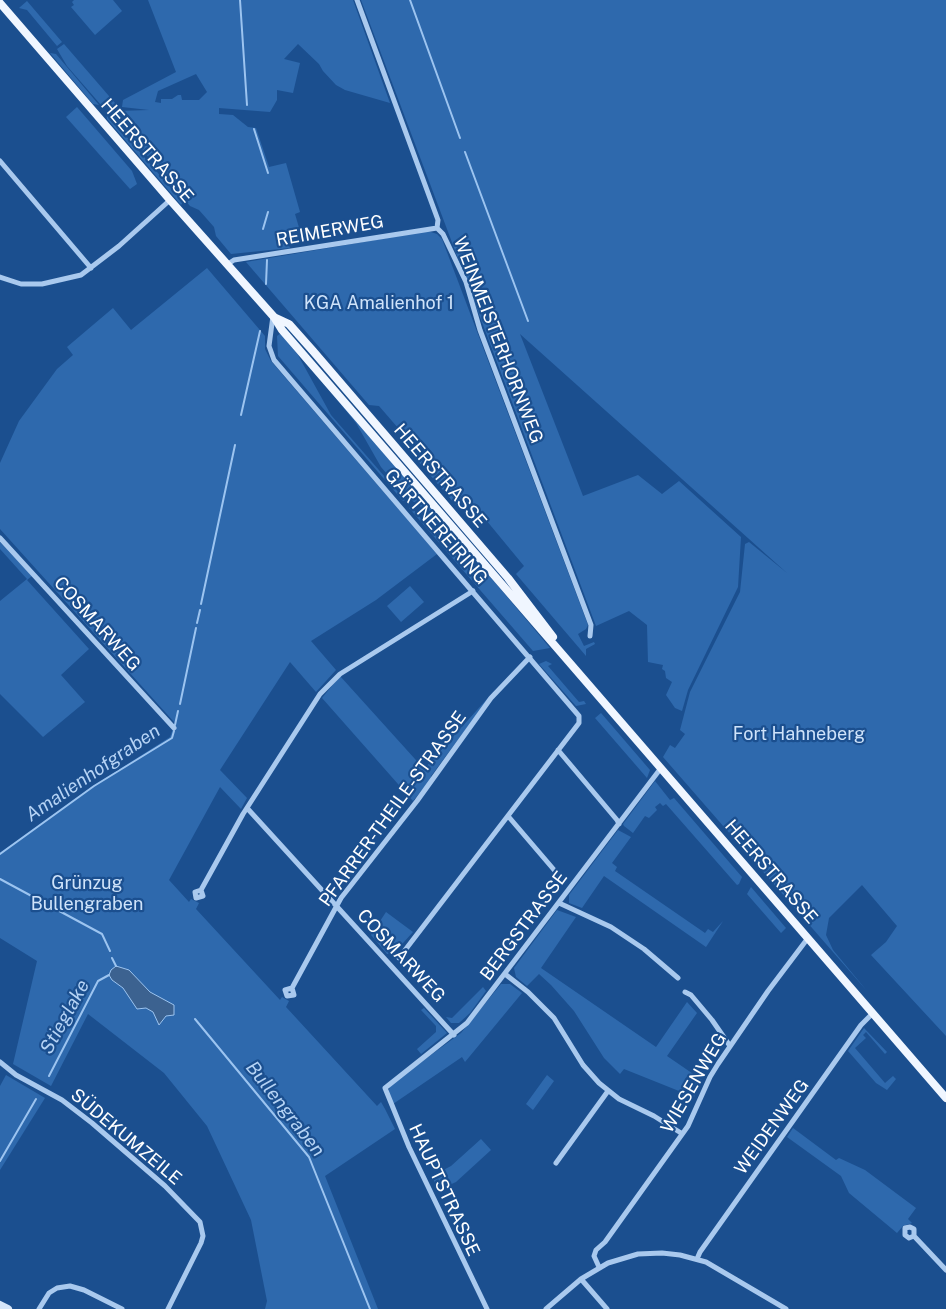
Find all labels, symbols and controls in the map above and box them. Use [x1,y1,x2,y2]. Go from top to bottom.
street label: HEERSTRASSE [96,95,198,207]
street label: REIMERWEG [274,211,386,251]
street label: WEINMEISTERHORNWEG [449,234,547,446]
park label: KGA Amalienhof 1 [304,292,454,314]
street label: HEERSTRASSE [389,420,491,532]
street label: GÄRTNEREIRING [380,465,492,589]
street label: COSMARWEG [49,572,145,676]
street label: PFARRER-THEILE-STRASSE [315,707,471,911]
water label: Amalienhofgraben [21,719,165,827]
park label: Fort Hahneberg [733,723,865,745]
street label: HEERSTRASSE [720,816,822,928]
street label: BERGSTRASSE [476,867,572,985]
park label: Grünzug Bullengraben [31,872,143,914]
street label: COSMARWEG [352,905,450,1007]
water label: Stieglake [35,976,95,1058]
street label: WIESENWEG [657,1029,731,1137]
water label: Bullengraben [241,1057,329,1161]
street label: WEIDENWEG [730,1075,814,1179]
street label: SÜDEKUMZEILE [66,1084,186,1190]
street label: HAUPTSTRASSE [404,1121,484,1259]

